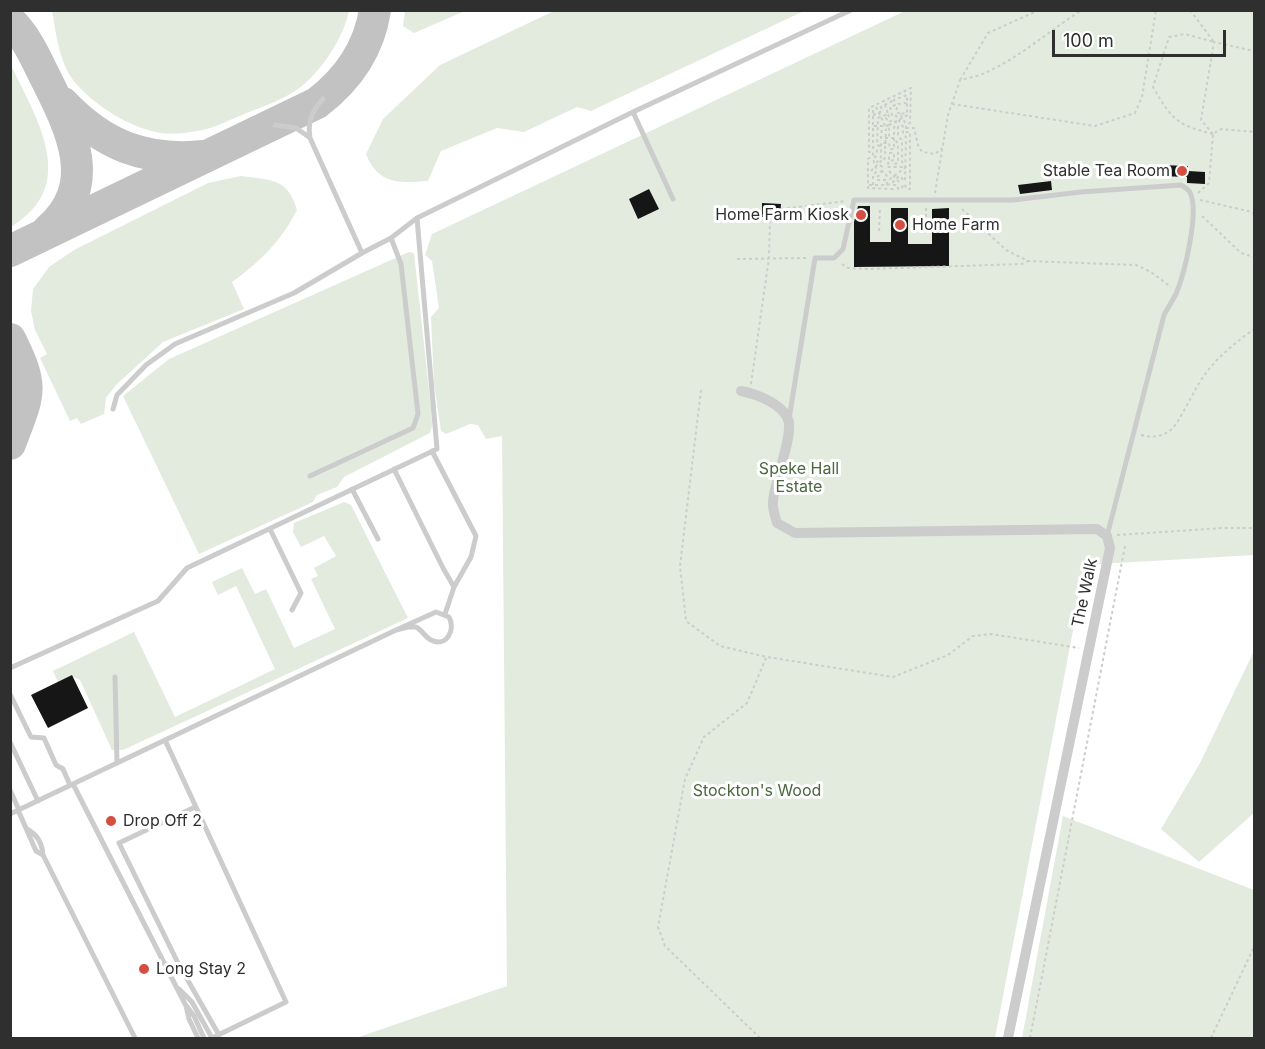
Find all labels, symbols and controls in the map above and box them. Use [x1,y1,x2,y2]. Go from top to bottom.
scale bar [1055,18,1229,56]
text: 100 m [1063,30,1114,51]
place label: Stable Tea Room [1043,161,1170,181]
marker: Stable Tea Room [1175,164,1189,178]
place label: Home Farm Kiosk [715,205,849,225]
marker: Home Farm Kiosk [854,208,868,222]
place label: Home Farm [912,215,1000,235]
marker: Home Farm [893,218,907,232]
park label: Speke Hall Estate [759,459,839,497]
street label: The Walk [1068,557,1102,629]
park label: Stockton's Wood [693,781,821,801]
place label: Drop Off 2 [123,811,202,831]
marker: Drop Off 2 [104,814,118,828]
place label: Long Stay 2 [156,959,246,979]
marker: Long Stay 2 [137,962,151,976]

